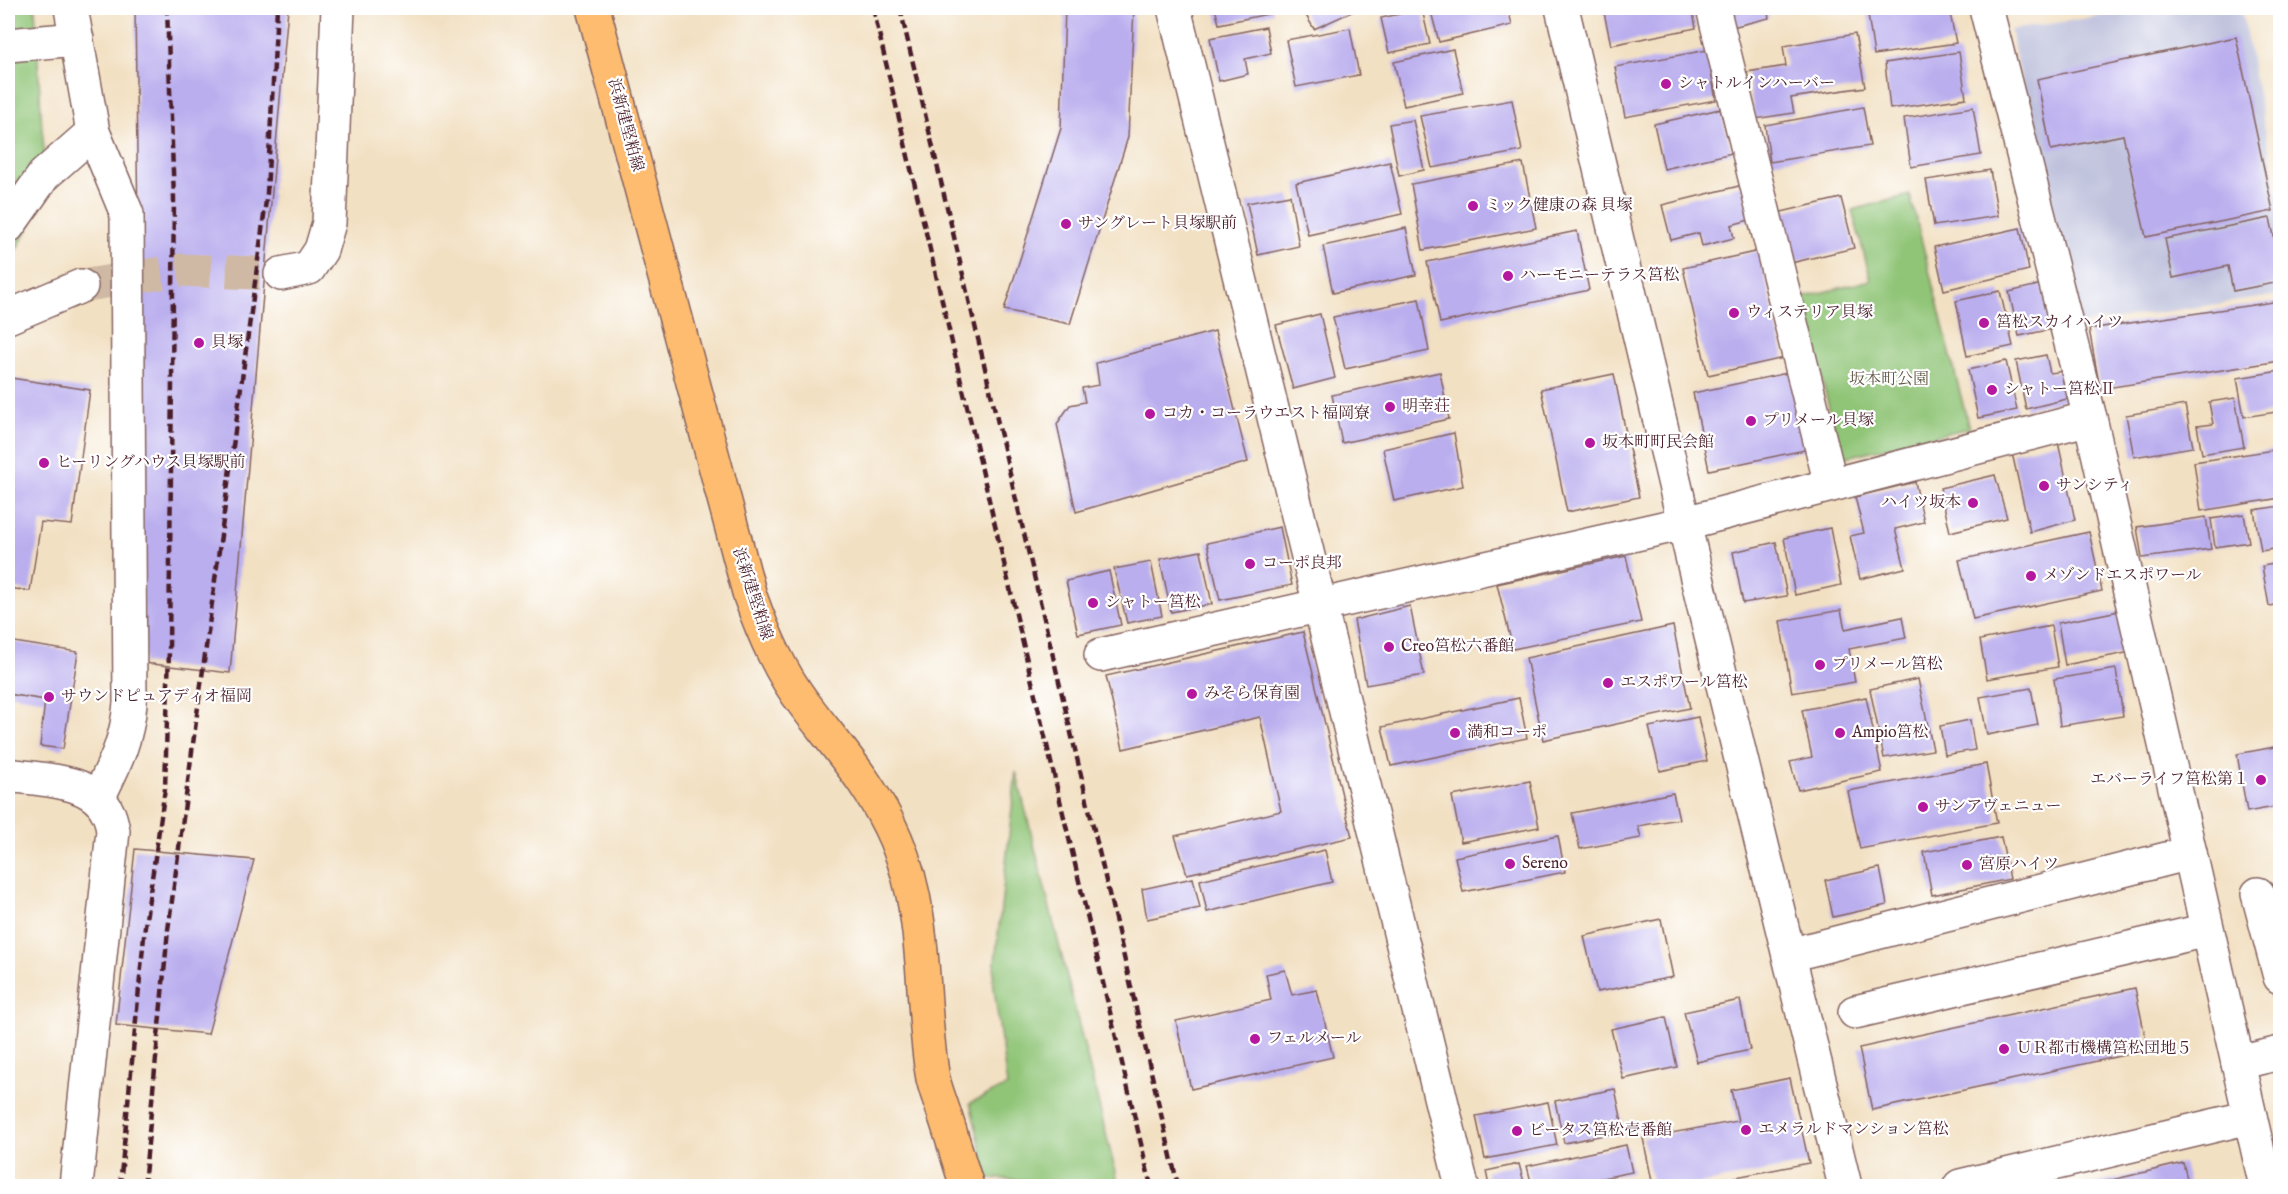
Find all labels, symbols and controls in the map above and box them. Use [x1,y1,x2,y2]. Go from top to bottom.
place label: シャトルインハーバー [1678,74,1835,94]
street label: 浜新建堅粕線 [603,76,647,174]
marker: シャトルインハーバー [1659,77,1673,91]
place label: ミック健康の森 貝塚 [1485,196,1632,216]
marker: ミック健康の森 貝塚 [1466,199,1480,213]
place label: サングレート貝塚駅前 [1078,214,1237,234]
marker: サングレート貝塚駅前 [1059,217,1073,231]
place label: ハーモニーテラス筥松 [1520,266,1680,286]
marker: ハーモニーテラス筥松 [1501,269,1515,283]
place label: ウィステリア貝塚 [1746,303,1873,323]
marker: ウィステリア貝塚 [1727,306,1741,320]
place label: 筥松スカイハイツ [1996,313,2123,333]
marker: 筥松スカイハイツ [1977,316,1991,330]
place label: 貝塚 [211,333,243,353]
marker: 貝塚 [192,336,206,350]
park label: 坂本町公園 [1849,370,1929,390]
place label: シャトー筥松Ⅱ [2004,380,2116,400]
marker: シャトー筥松Ⅱ [1985,383,1999,397]
place label: 明幸荘 [1402,397,1450,417]
marker: 明幸荘 [1383,400,1397,414]
place label: コカ・コーラウエスト福岡寮 [1162,404,1370,424]
marker: コカ・コーラウエスト福岡寮 [1143,407,1157,421]
place label: プリメール貝塚 [1763,411,1874,431]
marker: プリメール貝塚 [1744,414,1758,428]
place label: 坂本町町民会館 [1602,433,1714,453]
marker: 坂本町町民会館 [1583,436,1597,450]
place label: ヒーリングハウス貝塚駅前 [56,453,246,473]
marker: ヒーリングハウス貝塚駅前 [37,456,51,470]
place label: サンシティ [2056,476,2134,496]
marker: サンシティ [2037,479,2051,493]
place label: ハイツ坂本 [1881,493,1961,513]
marker: ハイツ坂本 [1966,496,1980,510]
street label: 浜新建堅粕線 [728,545,776,643]
place label: コーポ良邦 [1262,554,1342,574]
marker: コーポ良邦 [1243,557,1257,571]
place label: メゾンドエスポワール [2043,566,2202,586]
marker: メゾンドエスポワール [2024,569,2038,583]
place label: シャトー筥松 [1105,593,1201,613]
marker: シャトー筥松 [1086,596,1100,610]
place label: Creo筥松六番館 [1401,637,1514,657]
marker: Creo筥松六番館 [1382,640,1396,654]
place label: プリメール筥松 [1832,655,1943,675]
marker: プリメール筥松 [1813,658,1827,672]
place label: エスポワール筥松 [1620,673,1748,693]
marker: エスポワール筥松 [1601,676,1615,690]
place label: みそら保育園 [1204,684,1300,704]
place label: サウンドピュアディオ福岡 [61,687,252,707]
marker: みそら保育園 [1185,687,1199,701]
marker: サウンドピュアディオ福岡 [42,690,56,704]
place label: 満和コーポ [1467,723,1547,743]
place label: Ampio筥松 [1851,723,1929,743]
marker: 満和コーポ [1448,726,1462,740]
marker: Ampio筥松 [1833,726,1847,740]
place label: エバーライフ筥松第１ [2090,770,2249,790]
marker: エバーライフ筥松第１ [2254,773,2268,787]
place label: サンアヴェニュー [1935,797,2062,817]
marker: サンアヴェニュー [1916,800,1930,814]
place label: Sereno [1522,854,1568,874]
place label: 宮原ハイツ [1979,855,2059,875]
marker: Sereno [1503,857,1517,871]
marker: 宮原ハイツ [1960,858,1974,872]
place label: フェルメール [1267,1029,1361,1049]
marker: フェルメール [1248,1032,1262,1046]
place label: ＵＲ都市機構筥松団地５ [2016,1039,2192,1059]
marker: ＵＲ都市機構筥松団地５ [1997,1042,2011,1056]
place label: エメラルドマンション筥松 [1758,1120,1949,1140]
place label: ビータス筥松壱番館 [1529,1121,1672,1141]
marker: エメラルドマンション筥松 [1739,1123,1753,1137]
marker: ビータス筥松壱番館 [1510,1124,1524,1138]

